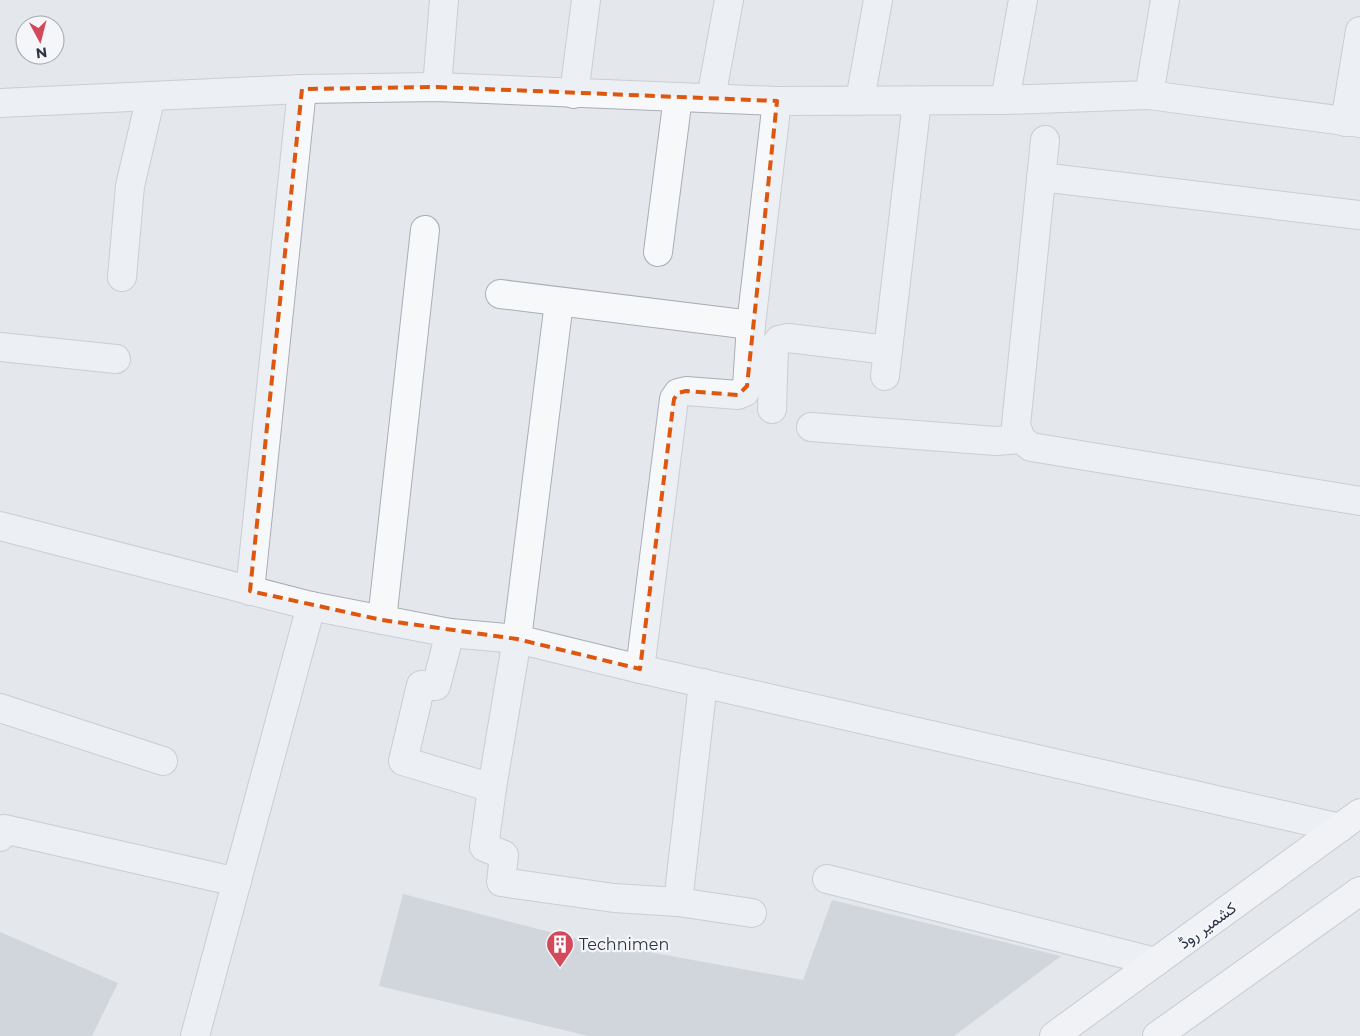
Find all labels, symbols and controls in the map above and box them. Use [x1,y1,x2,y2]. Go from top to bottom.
north arrow [15,15,65,65]
text: N [35,43,48,63]
street label: کشمیر روڈ [1175,898,1240,953]
building icon: Technimen [545,929,575,968]
place label: Technimen [579,935,669,954]

